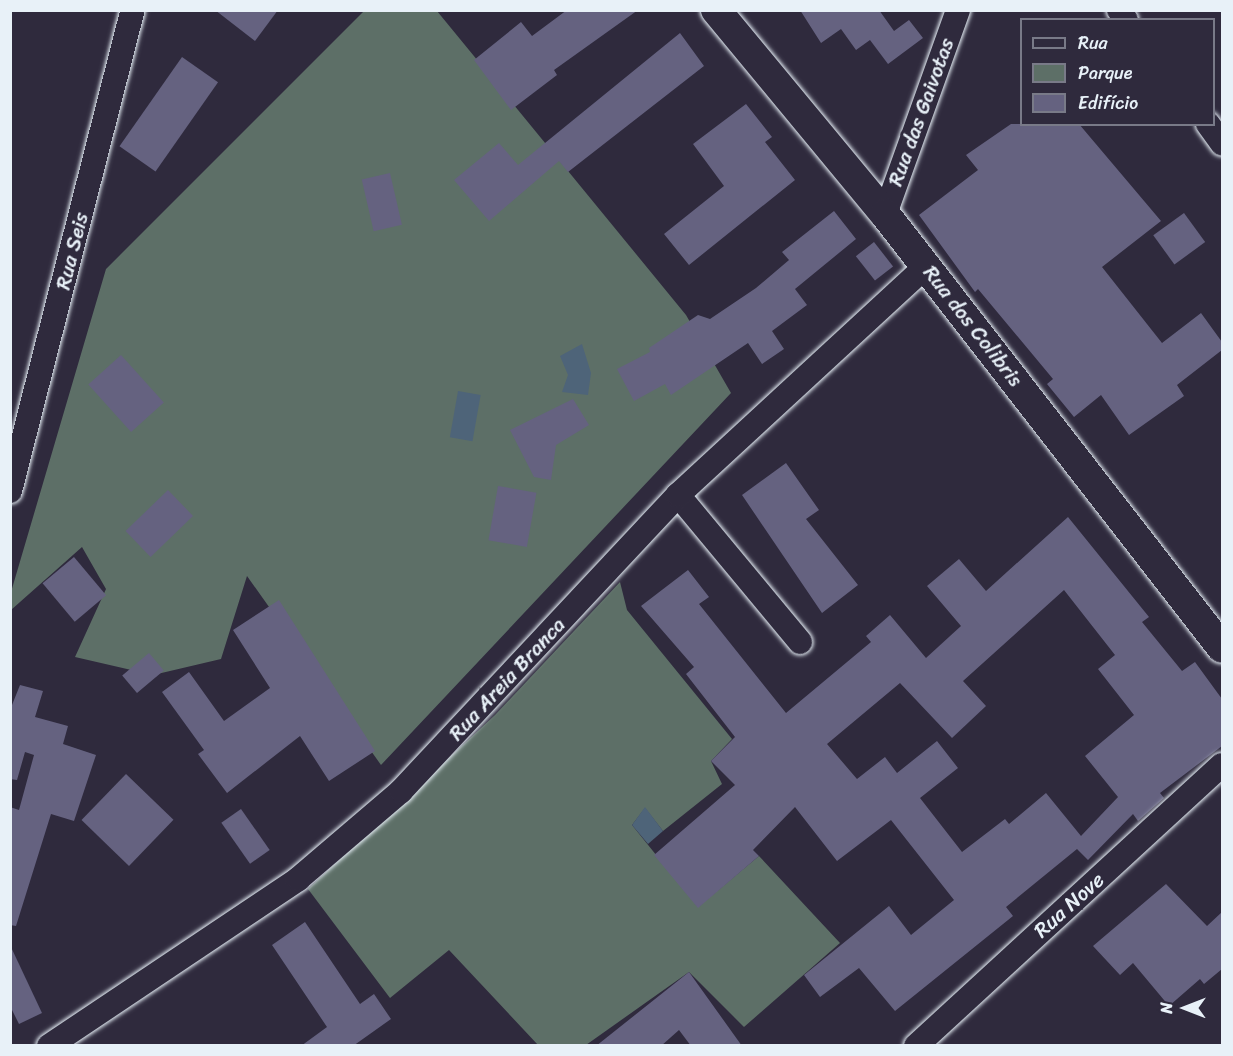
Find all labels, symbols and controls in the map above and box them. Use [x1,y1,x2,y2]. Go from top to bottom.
legend [1020,18,1215,126]
text: Rua [1078,27,1108,59]
street label: Rua das Gaivotas [883,35,959,189]
text: Parque [1078,57,1132,89]
text: Edifício [1078,87,1138,119]
street label: Rua Seis [50,209,94,293]
street label: Rua dos Colibris [918,260,1028,392]
street label: Rua Areia Branca [443,612,571,746]
street label: Rua Nove [1029,867,1109,943]
north arrow [1155,978,1215,1038]
text: N [1152,1002,1181,1014]

